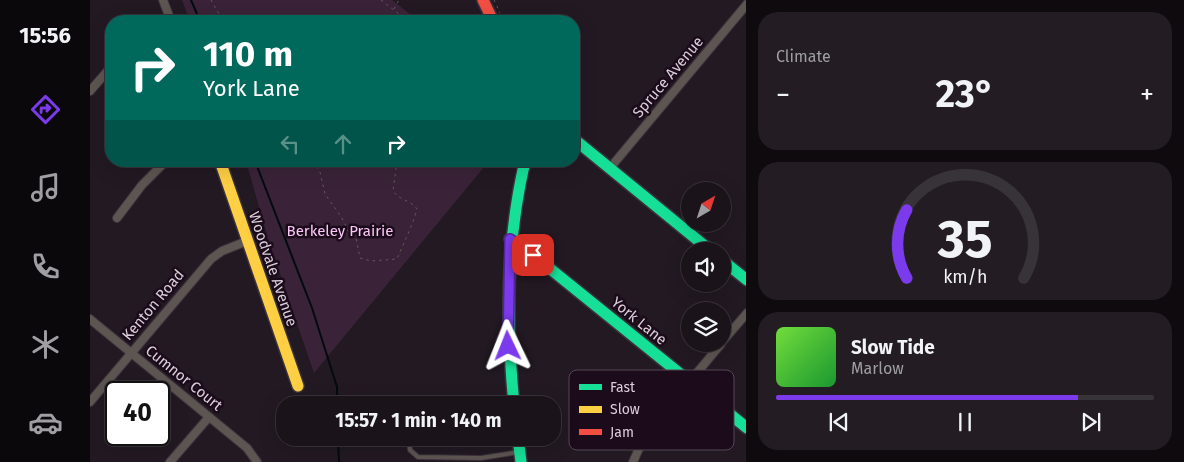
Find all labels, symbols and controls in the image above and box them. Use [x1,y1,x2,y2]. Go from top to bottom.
text: 15:56 [19,22,71,49]
text: 110 m [203,33,293,75]
street label: Spruce Avenue [629,33,707,121]
icon: right [120,35,185,100]
text: Climate [776,47,831,66]
text: 23° [936,71,995,117]
text: York Lane [203,75,300,102]
text: − [776,78,790,111]
text: + [1140,78,1154,111]
icon: directions [28,92,63,127]
icon: left [276,130,304,158]
icon: ahead [329,130,357,158]
icon: right [382,130,410,158]
icon: music [28,170,63,205]
north arrow [681,182,731,232]
map controls [681,182,731,352]
text: 35 [937,208,992,271]
street label: Woodvale Avenue [245,209,301,329]
park label: Berkeley Prairie [287,222,393,240]
pin [512,234,554,276]
icon: arrive [519,241,547,269]
button: sound [681,242,731,292]
icon: phone [28,249,63,284]
street label: Kenton Road [118,266,188,344]
text: km/h [943,266,987,288]
street label: York Lane [608,293,670,349]
button: layers [681,302,731,352]
position arrow [481,319,533,371]
icon: climate [28,327,63,362]
text: Slow Tide [851,336,935,359]
street label: Cumnor Court [142,341,227,415]
text: Marlow [851,359,904,378]
legend [569,370,734,450]
text: Fast [610,379,636,396]
speed limit sign: 40 [105,381,170,446]
text: Slow [610,401,640,418]
icon: car [28,405,63,440]
icon: previous [825,408,853,436]
icon: pause [951,408,979,436]
icon: next [1077,408,1105,436]
text: 15:57 · 1 min · 140 m [335,409,502,432]
text: Jam [610,424,634,441]

